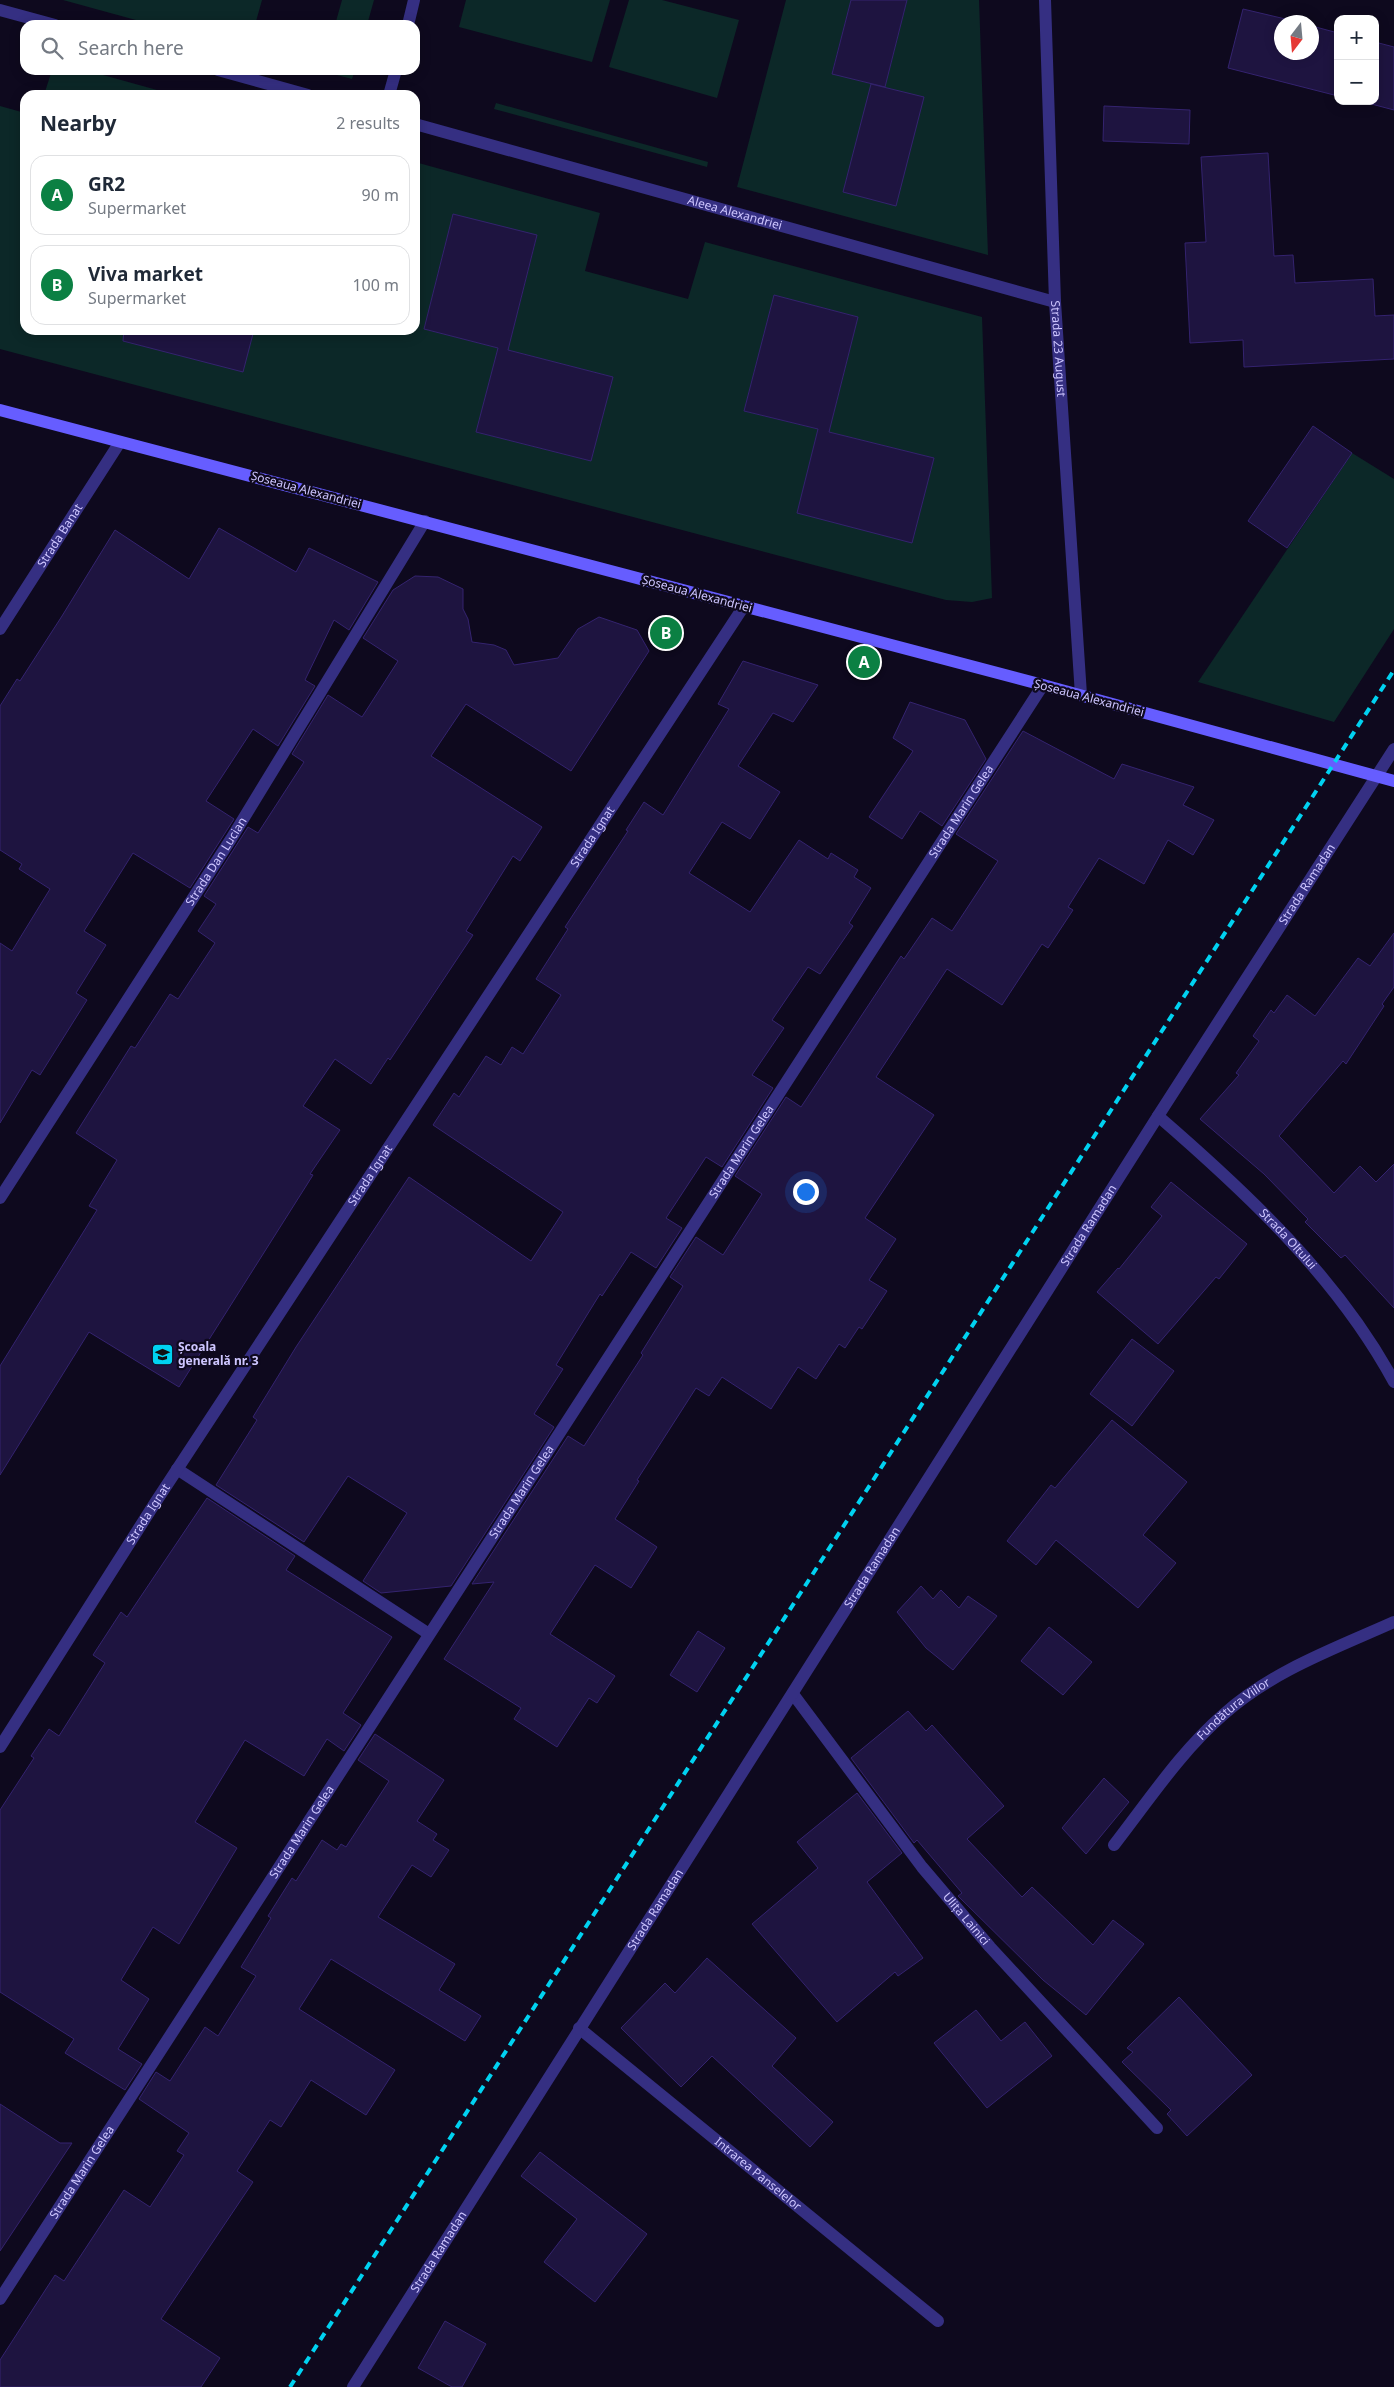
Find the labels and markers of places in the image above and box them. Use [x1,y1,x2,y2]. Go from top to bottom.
pin: B [650,614,682,652]
pin: A [848,643,880,681]
place label: Școala generală nr. 3 [178,1338,259,1369]
school or university icon: Școala generală nr. 3 [150,1342,174,1366]

